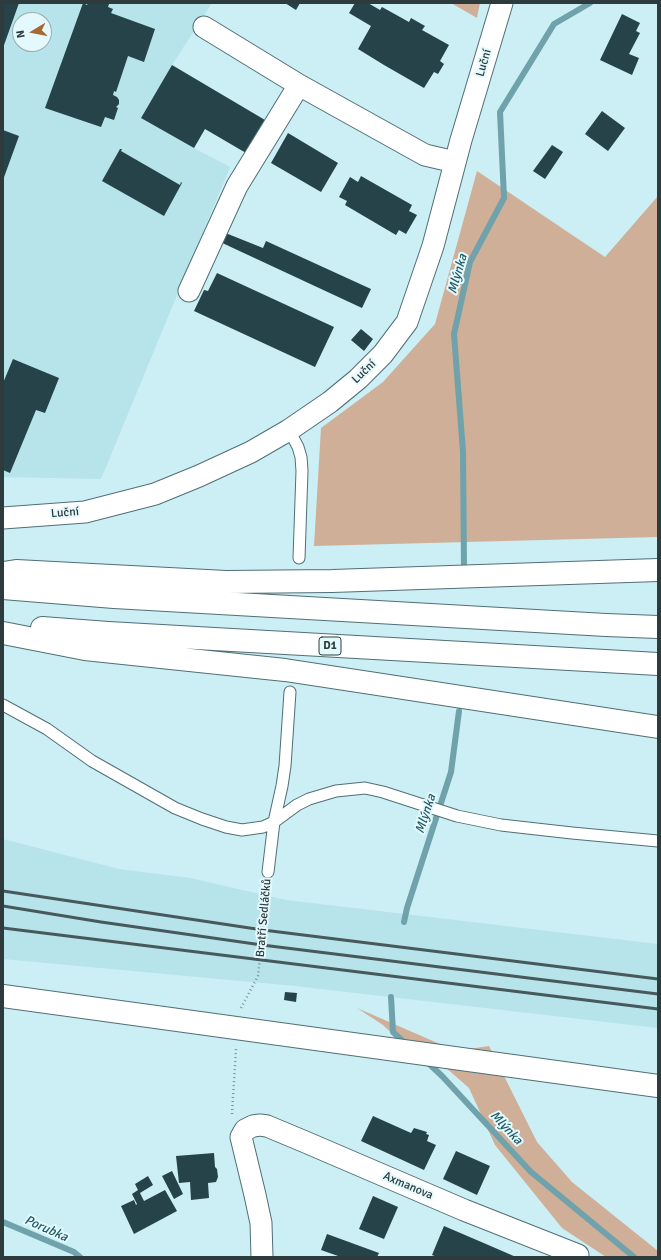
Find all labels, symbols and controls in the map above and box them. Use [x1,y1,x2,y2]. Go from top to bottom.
north arrow [12,12,52,52]
text: N [14,29,28,39]
street label: Luční [473,48,495,78]
water label: Mlýnka [445,252,471,296]
street label: Luční [349,357,379,387]
street label: Luční [50,505,80,521]
road number: D1 [319,637,341,655]
water label: Mlýnka [412,792,440,836]
street label: Bratří Sedláčků [253,878,275,958]
water label: Mlýnka [487,1108,525,1148]
street label: Axmanova [381,1169,435,1203]
water label: Porubka [22,1213,70,1245]

